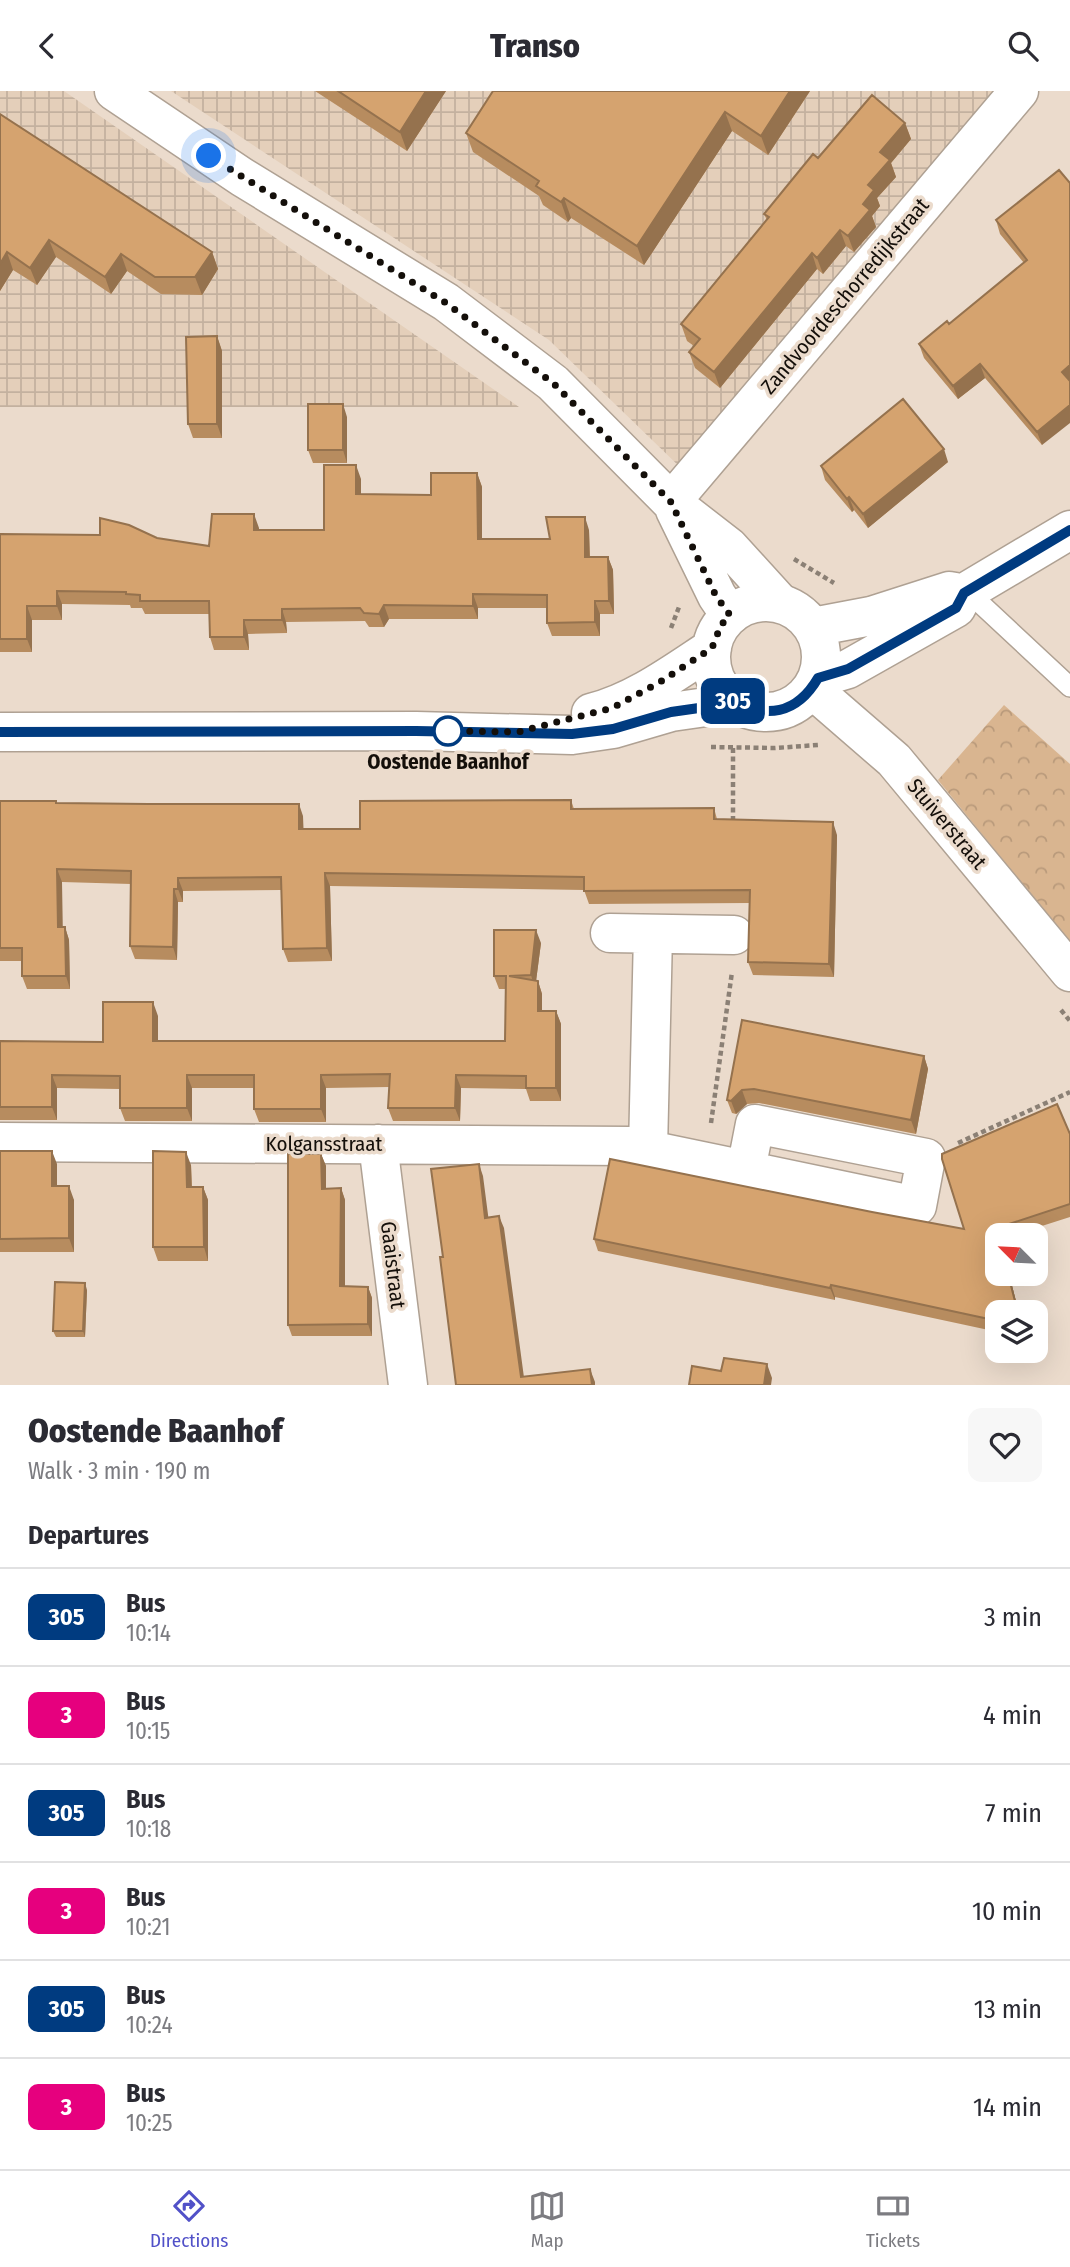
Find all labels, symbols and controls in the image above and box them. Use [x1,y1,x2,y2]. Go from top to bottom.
icon: back [28,27,66,65]
text: Transo [490,27,580,65]
icon: search [1004,27,1042,65]
your location [191,138,226,173]
street label: Zandvoordeschorredijkstraat [755,193,935,399]
line badge: 305 [693,678,773,724]
text: 305 [715,687,751,715]
marker: Oostende Baanhof [433,716,463,746]
place label: Oostende Baanhof [367,749,531,775]
street label: Stuiverstraat [902,773,992,875]
street label: Kolgansstraat [266,1131,383,1157]
street label: Gaaistraat [375,1220,411,1310]
north arrow [985,1223,1048,1286]
map controls [985,1223,1048,1363]
button: layers [985,1300,1048,1363]
button: heart [968,1408,1042,1482]
text: Oostende Baanhof [28,1411,283,1451]
text: Walk · 3 min · 190 m [28,1457,210,1485]
text: Departures [28,1520,149,1551]
text: Bus [126,1588,165,1619]
text: 3 min [984,1602,1042,1633]
text: 305 [48,1603,85,1631]
text: 10:14 [126,1619,171,1647]
text: Bus [126,1686,165,1717]
text: 4 min [983,1700,1042,1731]
text: 3 [61,1701,72,1729]
text: 10:15 [126,1717,170,1745]
text: Bus [126,1784,165,1815]
text: 7 min [985,1798,1042,1829]
text: 305 [48,1799,85,1827]
text: 10:18 [126,1815,171,1843]
text: Bus [126,1882,165,1913]
text: 10 min [972,1896,1042,1927]
text: 3 [61,1897,72,1925]
text: 10:21 [126,1913,170,1941]
text: Bus [126,1980,165,2011]
text: 13 min [974,1994,1042,2025]
text: 305 [48,1995,85,2023]
text: 10:24 [126,2011,173,2039]
text: Bus [126,2078,165,2109]
text: 14 min [973,2092,1042,2123]
text: 3 [61,2093,72,2121]
text: 10:25 [126,2109,173,2137]
tab: Directions [150,2187,228,2252]
tab: Map [528,2187,566,2252]
tab: Tickets [866,2187,920,2252]

